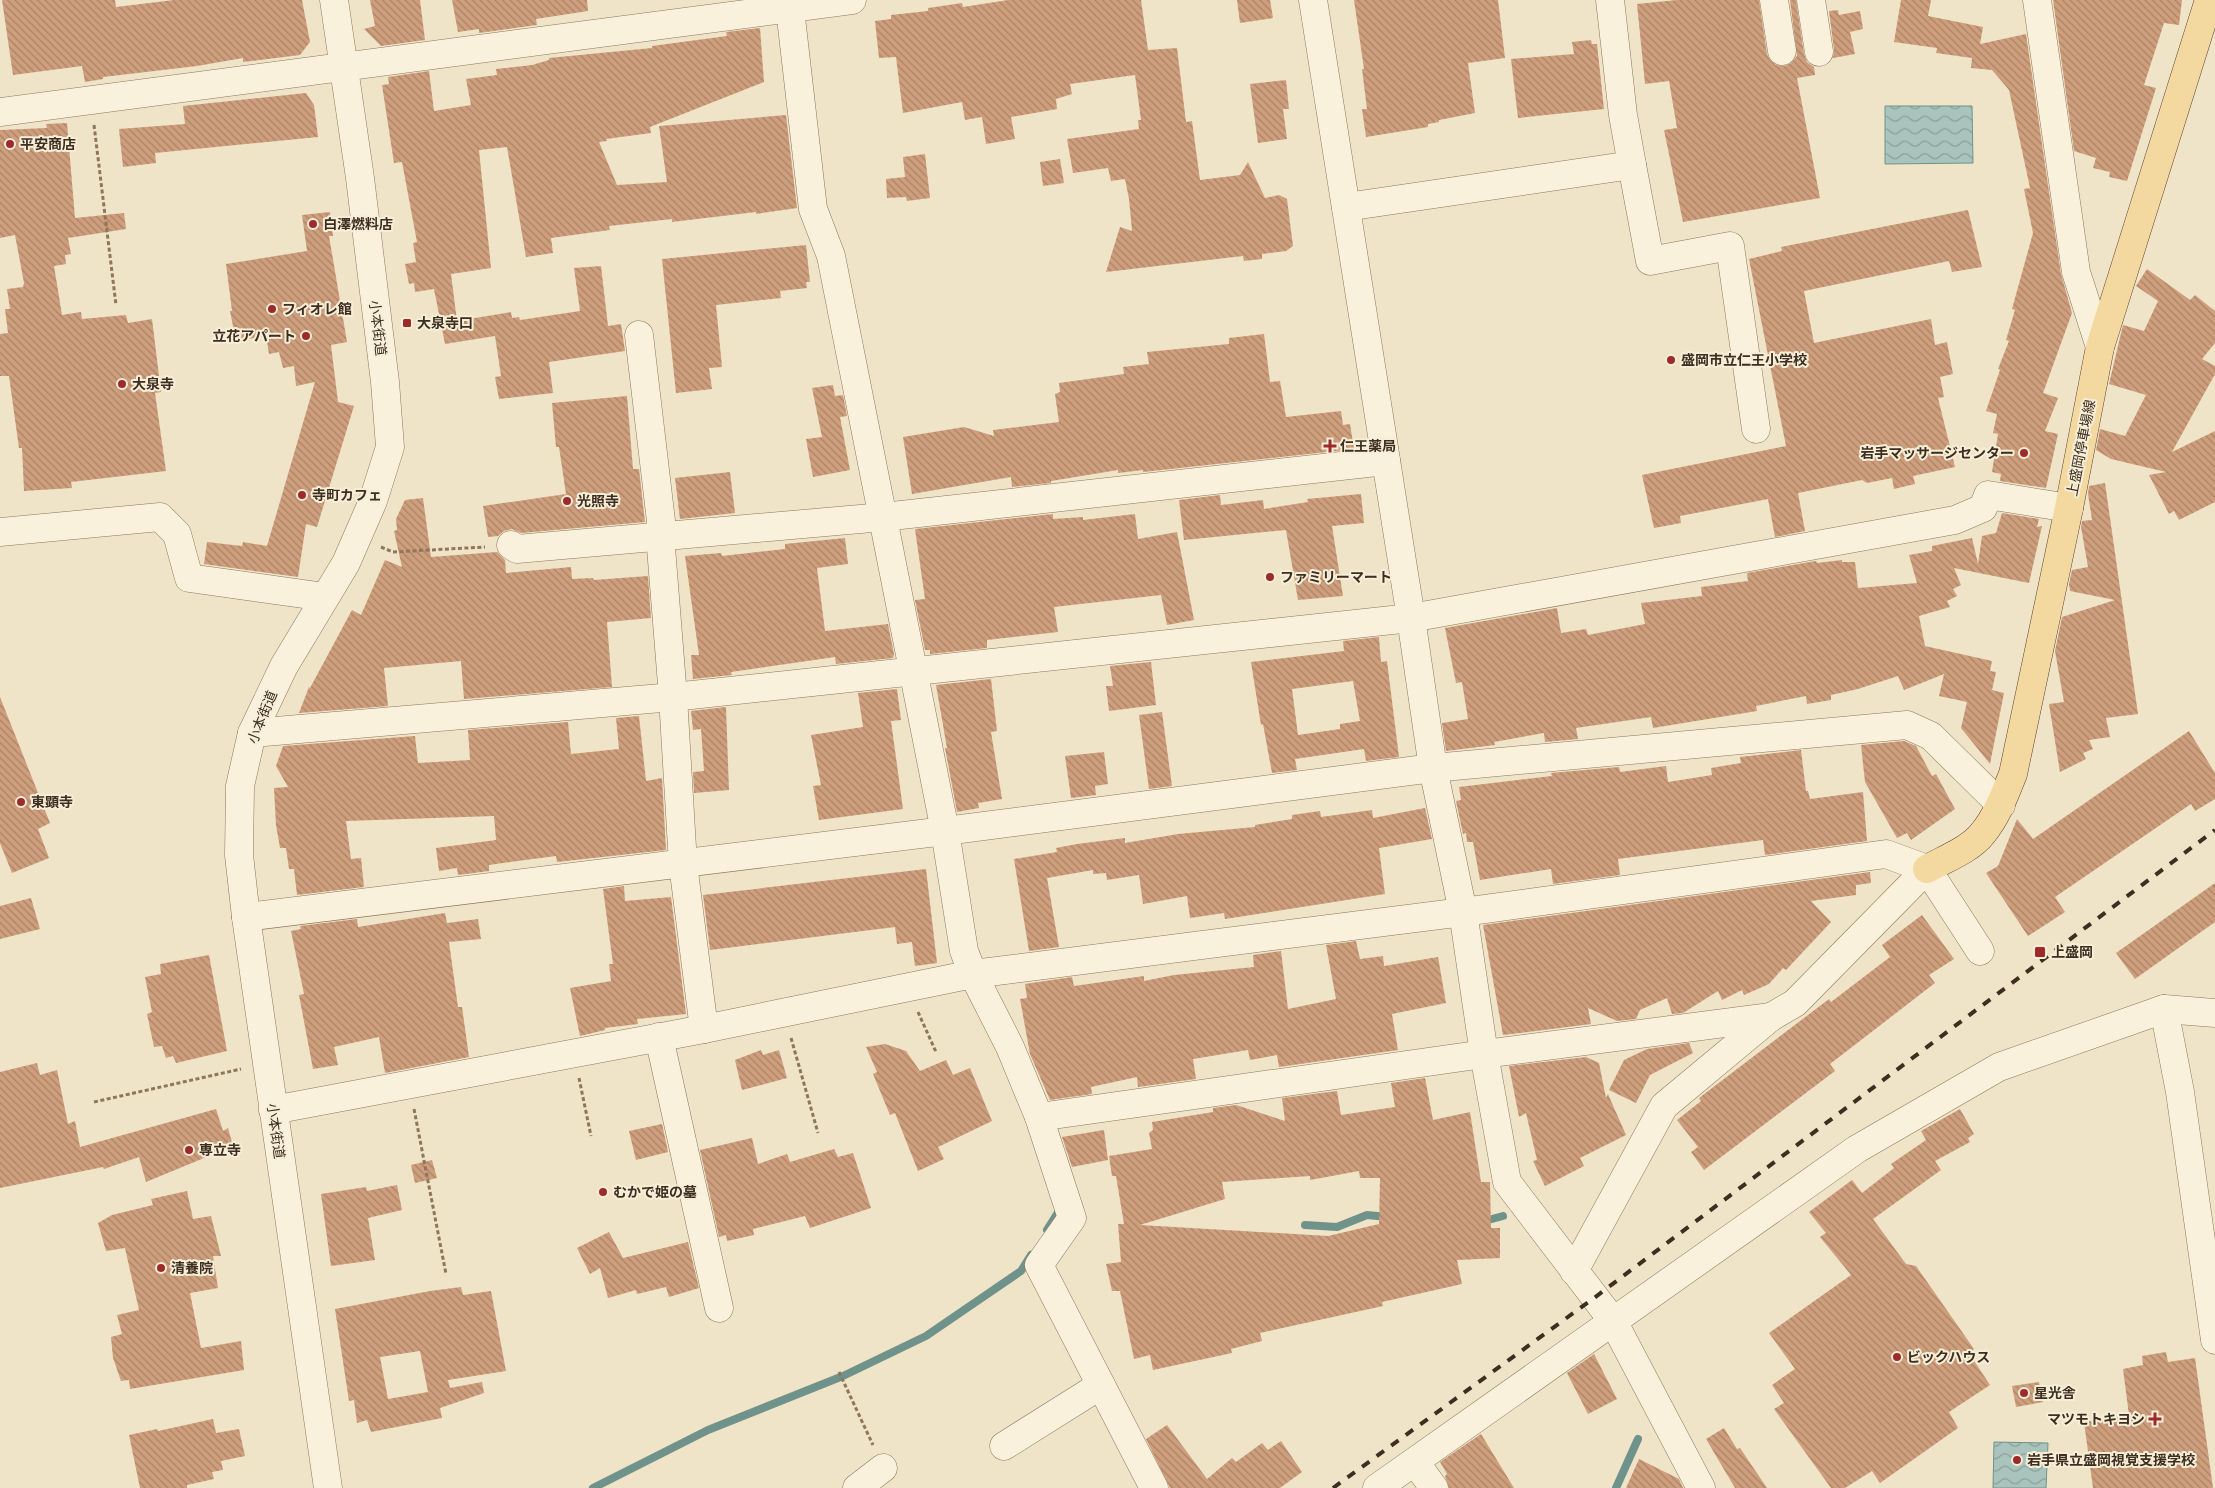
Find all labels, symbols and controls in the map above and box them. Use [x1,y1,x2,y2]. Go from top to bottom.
place label: 平安商店 [20,133,76,153]
marker: 平安商店 [4,138,16,150]
place label: 白澤燃料店 [323,213,393,233]
marker: 白澤燃料店 [307,218,319,230]
place label: フィオレ館 [282,298,352,318]
street label: 小本街道 [366,299,392,357]
marker: フィオレ館 [266,303,278,315]
place label: 大泉寺口 [417,312,473,332]
marker: 大泉寺口 [401,317,413,329]
place label: 立花アパート [212,325,296,345]
marker: 立花アパート [300,330,312,342]
place label: 盛岡市立仁王小学校 [1681,349,1807,369]
marker: 盛岡市立仁王小学校 [1665,354,1677,366]
place label: 大泉寺 [132,373,174,393]
marker: 大泉寺 [116,378,128,390]
street label: 上盛岡停車場線 [2061,398,2099,498]
place label: 仁王薬局 [1340,435,1396,455]
marker: 仁王薬局 [1324,440,1336,452]
place label: 岩手マッサージセンター [1860,442,2014,462]
marker: 岩手マッサージセンター [2018,447,2030,459]
place label: 寺町カフェ [312,484,382,504]
marker: 寺町カフェ [296,489,308,501]
place label: 光照寺 [577,490,619,510]
marker: 光照寺 [561,495,573,507]
place label: ファミリーマート [1280,566,1392,586]
marker: ファミリーマート [1264,571,1276,583]
street label: 小本街道 [241,687,281,746]
place label: 東顕寺 [31,791,73,811]
marker: 東顕寺 [15,796,27,808]
place label: 上盛岡 [2051,941,2093,961]
marker: 上盛岡 [2033,945,2047,959]
street label: 小本街道 [263,1102,291,1160]
place label: 専立寺 [199,1139,241,1159]
marker: 専立寺 [183,1144,195,1156]
place label: むかで姫の墓 [613,1181,697,1201]
marker: むかで姫の墓 [597,1186,609,1198]
place label: 清養院 [171,1257,213,1277]
marker: 清養院 [155,1262,167,1274]
place label: ビックハウス [1907,1346,1990,1366]
marker: ビックハウス [1891,1351,1903,1363]
place label: 星光舎 [2034,1382,2076,1402]
marker: 星光舎 [2018,1387,2030,1399]
place label: マツモトキヨシ [2047,1408,2145,1428]
marker: マツモトキヨシ [2149,1413,2161,1425]
place label: 岩手県立盛岡視覚支援学校 [2027,1449,2195,1469]
marker: 岩手県立盛岡視覚支援学校 [2011,1454,2023,1466]

